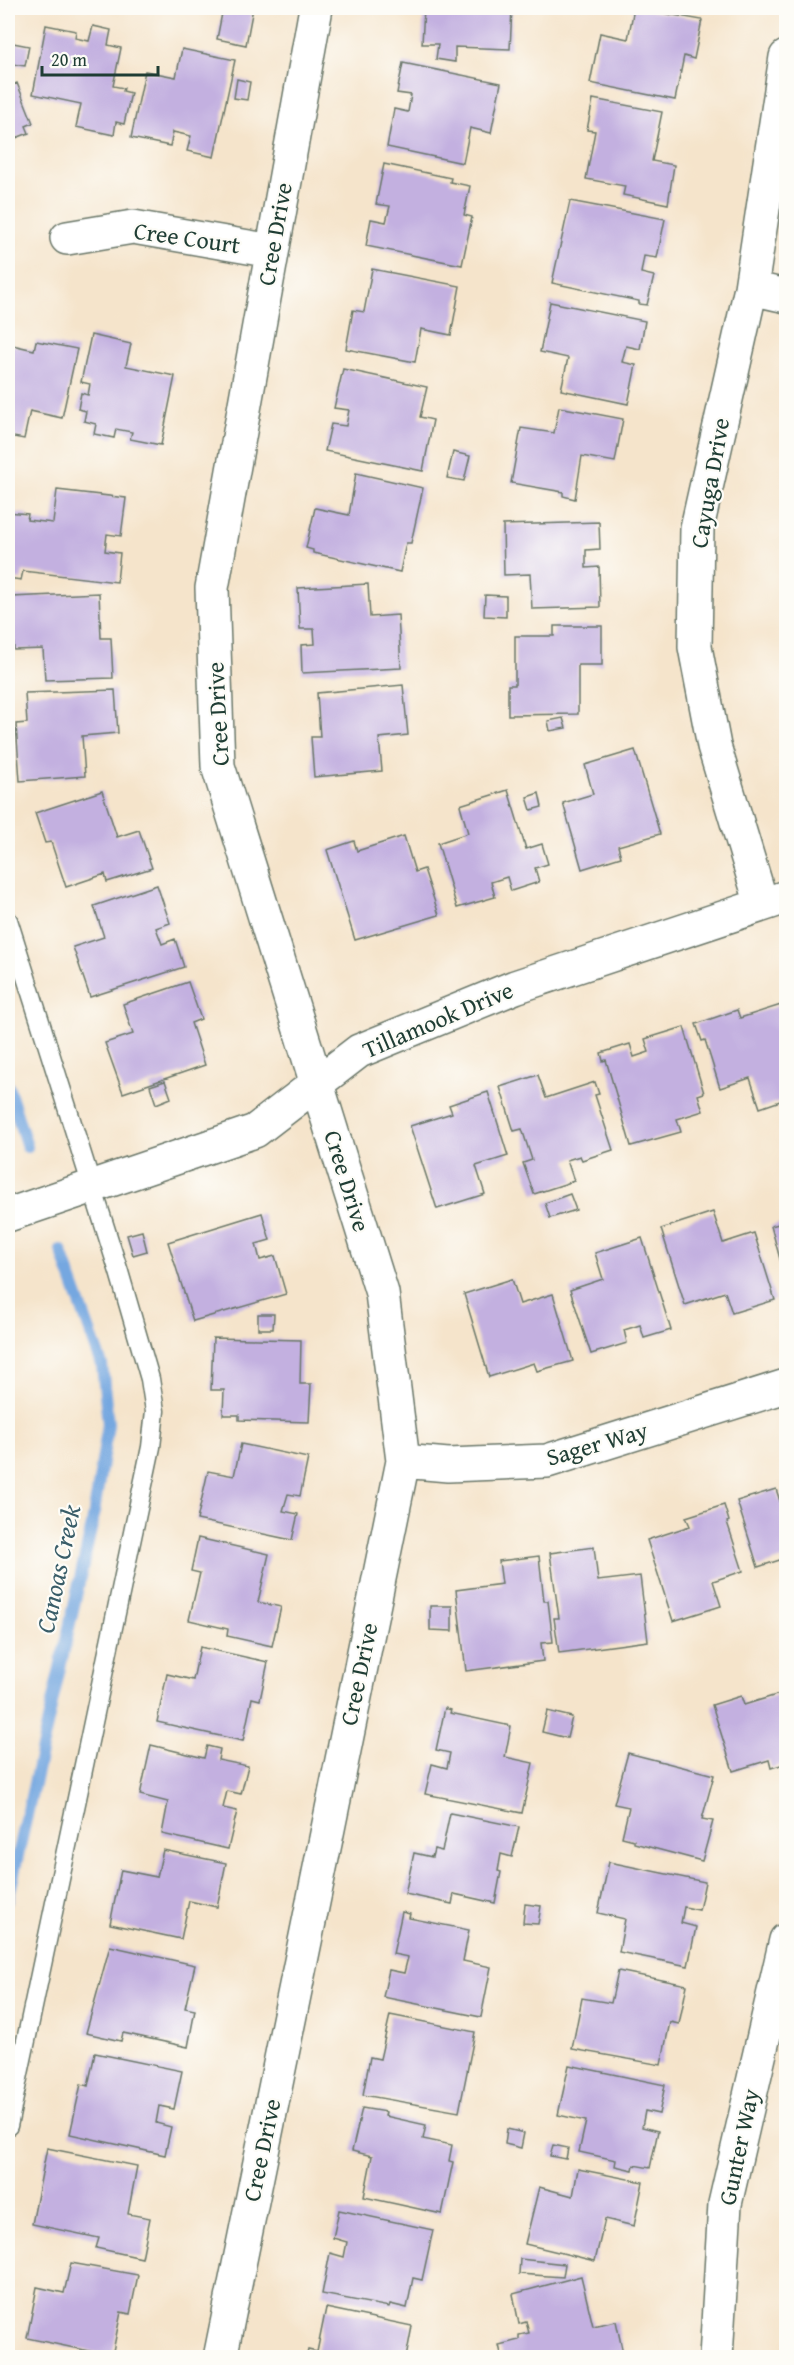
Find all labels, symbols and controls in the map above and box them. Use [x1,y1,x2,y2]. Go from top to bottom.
scale bar [42,39,158,77]
text: 20 m [51,46,87,73]
street label: Cree Drive [248,180,301,288]
street label: Cree Court [132,213,243,262]
street label: Cayuga Drive [681,415,738,551]
street label: Cree Drive [197,661,238,767]
street label: Tillamook Drive [357,972,518,1067]
street label: Cree Drive [316,1126,379,1236]
street label: Sager Way [542,1412,652,1475]
water label: Canoas Creek [25,1501,90,1637]
street label: Cree Drive [331,1619,386,1729]
street label: Gunter Way [709,2085,768,2208]
street label: Cree Drive [234,2095,289,2205]

